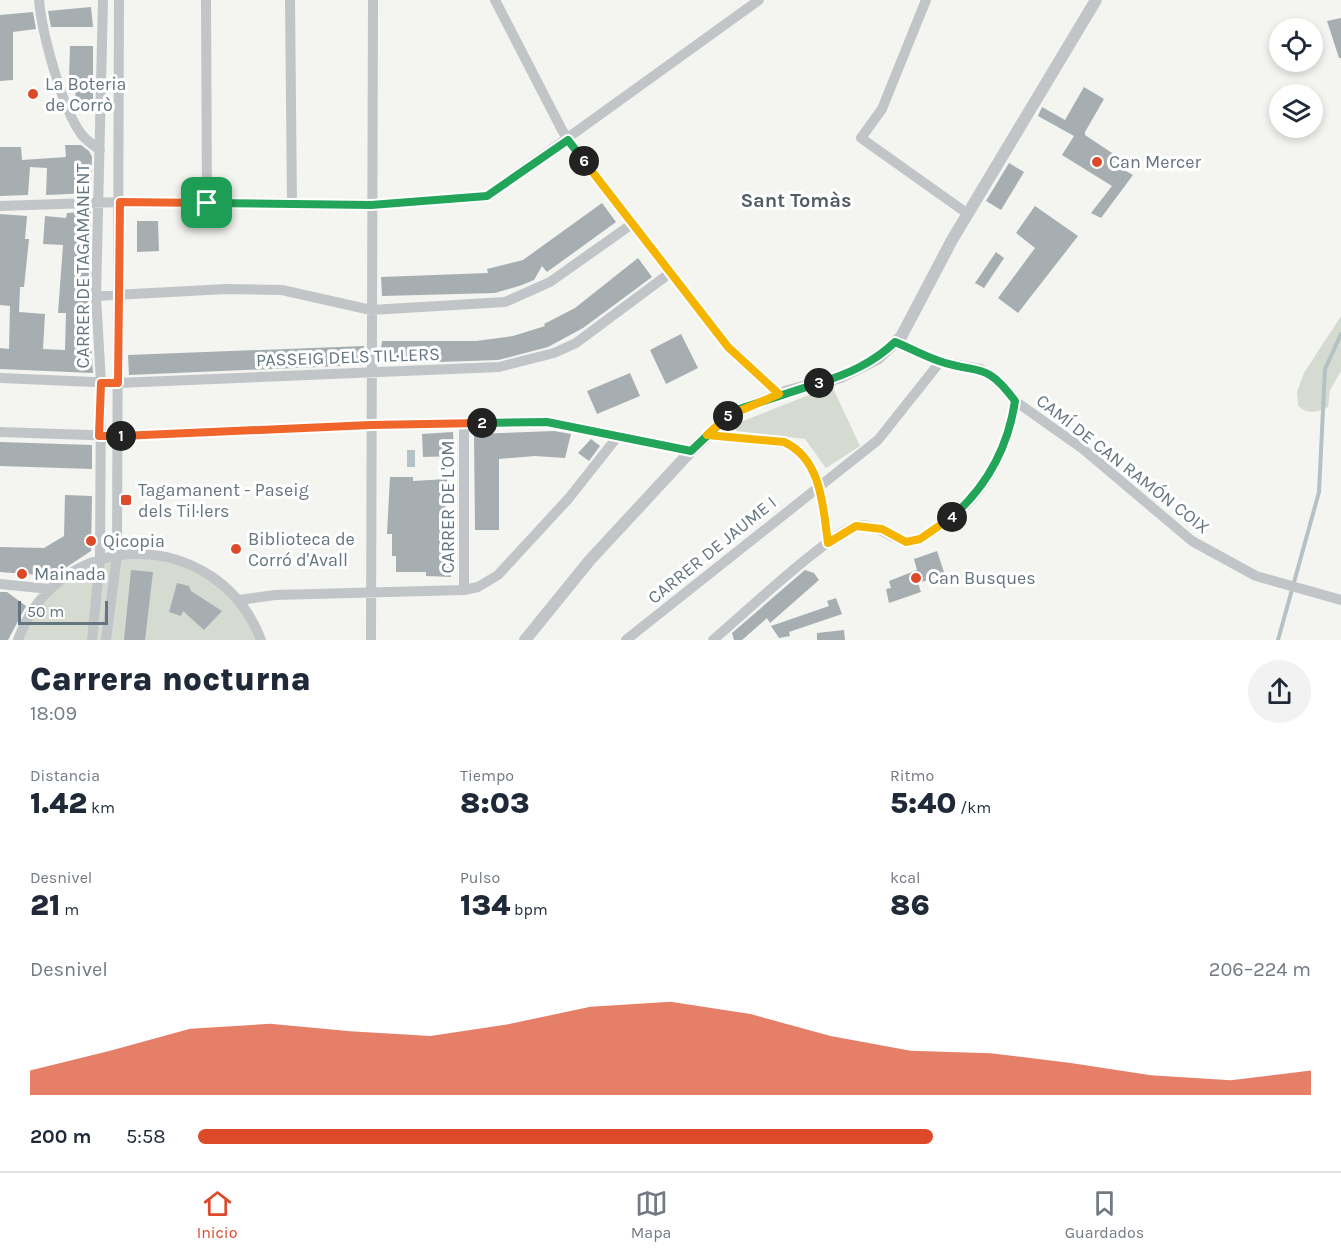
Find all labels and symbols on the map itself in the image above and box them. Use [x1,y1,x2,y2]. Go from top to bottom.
place label: La Boteria de Corrò [45,73,126,116]
marker: La Boteria de Corrò [26,87,40,101]
pin: 6 [569,146,599,176]
place label: Can Mercer [1109,151,1202,173]
marker: Can Mercer [1090,155,1104,169]
street label: CARRER DE TAGAMANENT [72,164,94,369]
pin [181,177,232,228]
district label: Sant Tomàs [740,189,852,212]
street label: PASSEIG DELS TIL·LERS [256,343,440,371]
pin: 3 [804,368,834,398]
street label: CAMÍ DE CAN RAMÓN COIX [1032,389,1215,539]
pin: 5 [713,401,743,431]
pin: 2 [467,408,497,438]
pin: 1 [106,421,136,451]
street label: CARRER DE L'OM [437,441,459,573]
place label: Tagamanent - Paseig dels Til·lers [138,479,309,522]
street label: CARRER DE JAUME I [643,491,781,609]
marker: Tagamanent - Paseig dels Til·lers [119,493,133,507]
pin: 4 [937,502,967,532]
place label: Biblioteca de Corró d'Avall [248,528,355,571]
place label: Qicopia [103,530,165,552]
marker: Qicopia [84,534,98,548]
marker: Biblioteca de Corró d'Avall [229,542,243,556]
place label: Mainada [34,563,106,585]
marker: Mainada [15,567,29,581]
place label: Can Busques [928,567,1036,589]
marker: Can Busques [909,571,923,585]
scale bar [18,598,108,626]

